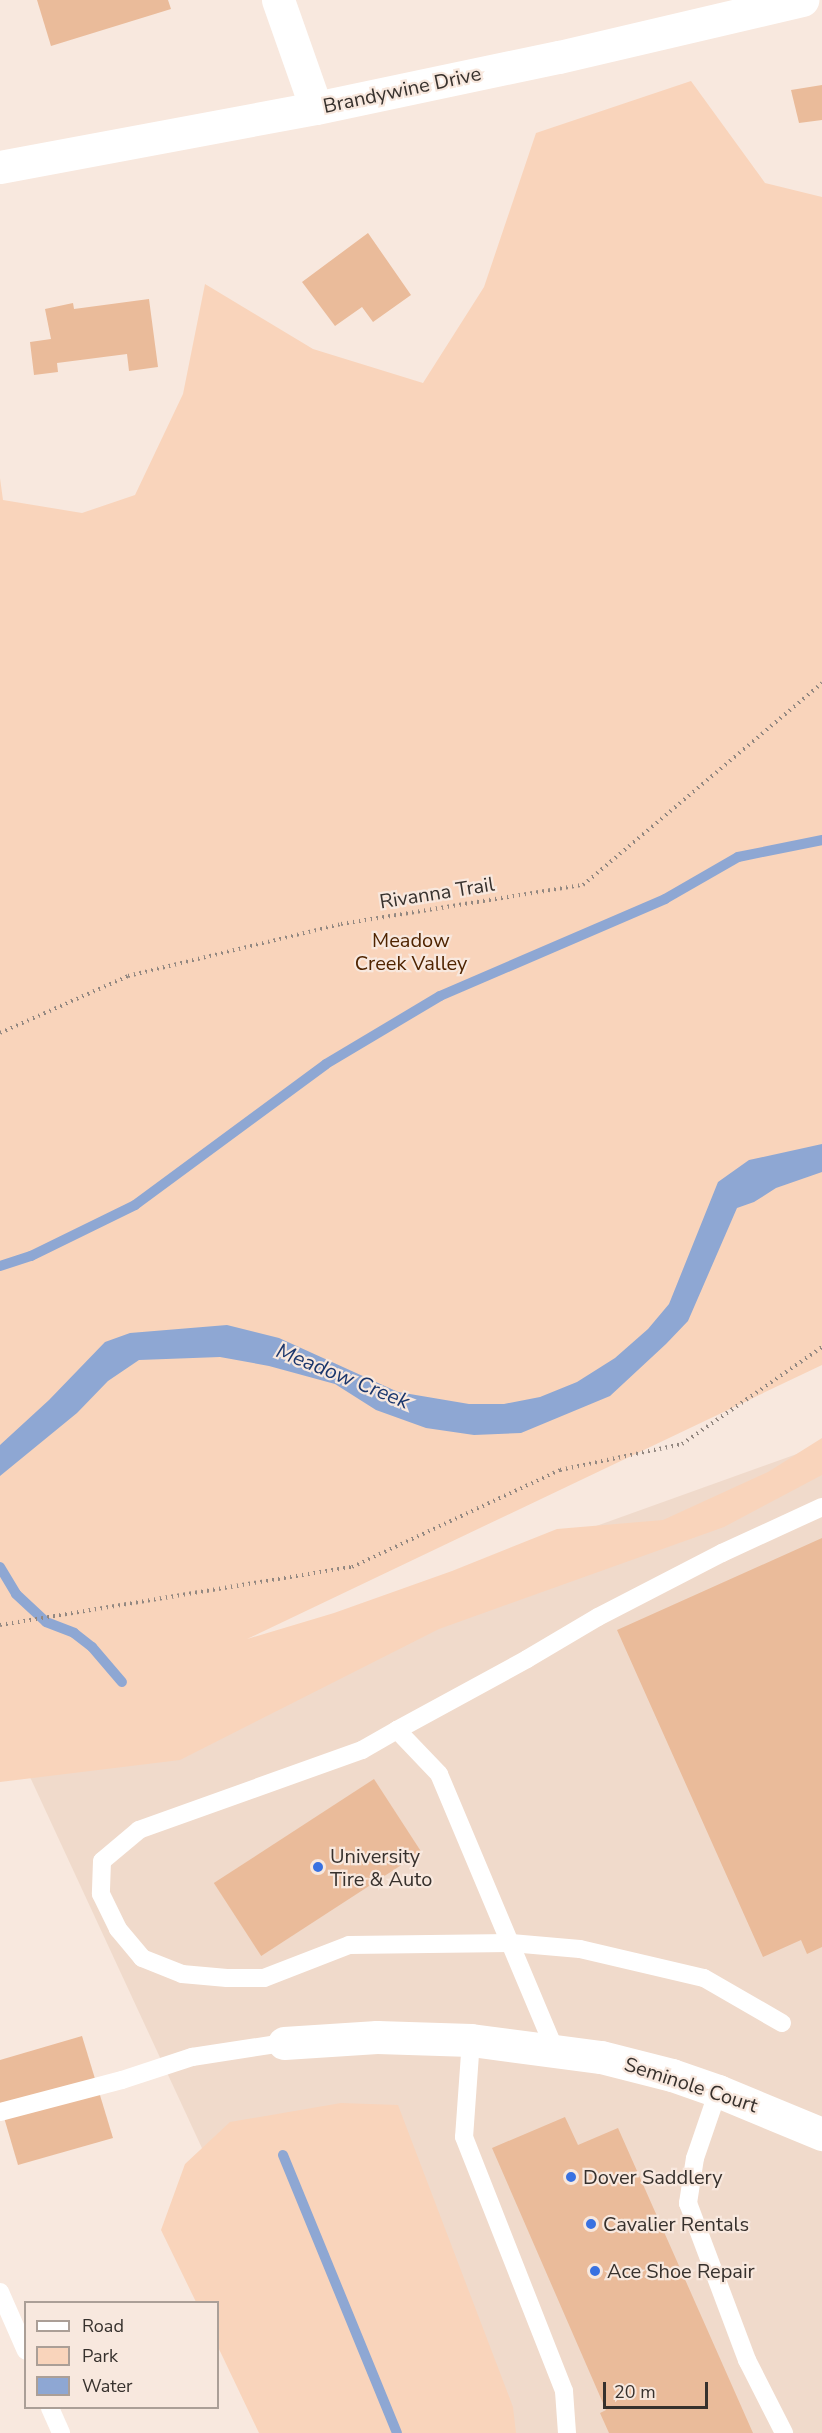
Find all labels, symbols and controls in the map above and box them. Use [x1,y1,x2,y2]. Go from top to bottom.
street label: Brandywine Drive [321,62,483,118]
street label: Rivanna Trail [378,872,496,914]
park label: Meadow Creek Valley [355,929,467,976]
water label: Meadow Creek [273,1338,413,1414]
place label: University Tire & Auto [330,1844,432,1891]
marker: University Tire & Auto [311,1860,325,1874]
street label: Seminole Court [621,2052,761,2118]
place label: Dover Saddlery [583,2165,723,2189]
marker: Dover Saddlery [564,2170,578,2184]
place label: Cavalier Rentals [603,2212,749,2236]
marker: Cavalier Rentals [584,2217,598,2231]
place label: Ace Shoe Repair [607,2259,755,2283]
marker: Ace Shoe Repair [588,2264,602,2278]
legend [24,2301,219,2409]
text: Road [82,2314,124,2338]
text: Park [82,2344,118,2368]
scale bar [606,2370,711,2408]
text: Water [82,2374,133,2398]
text: 20 m [614,2380,656,2404]

